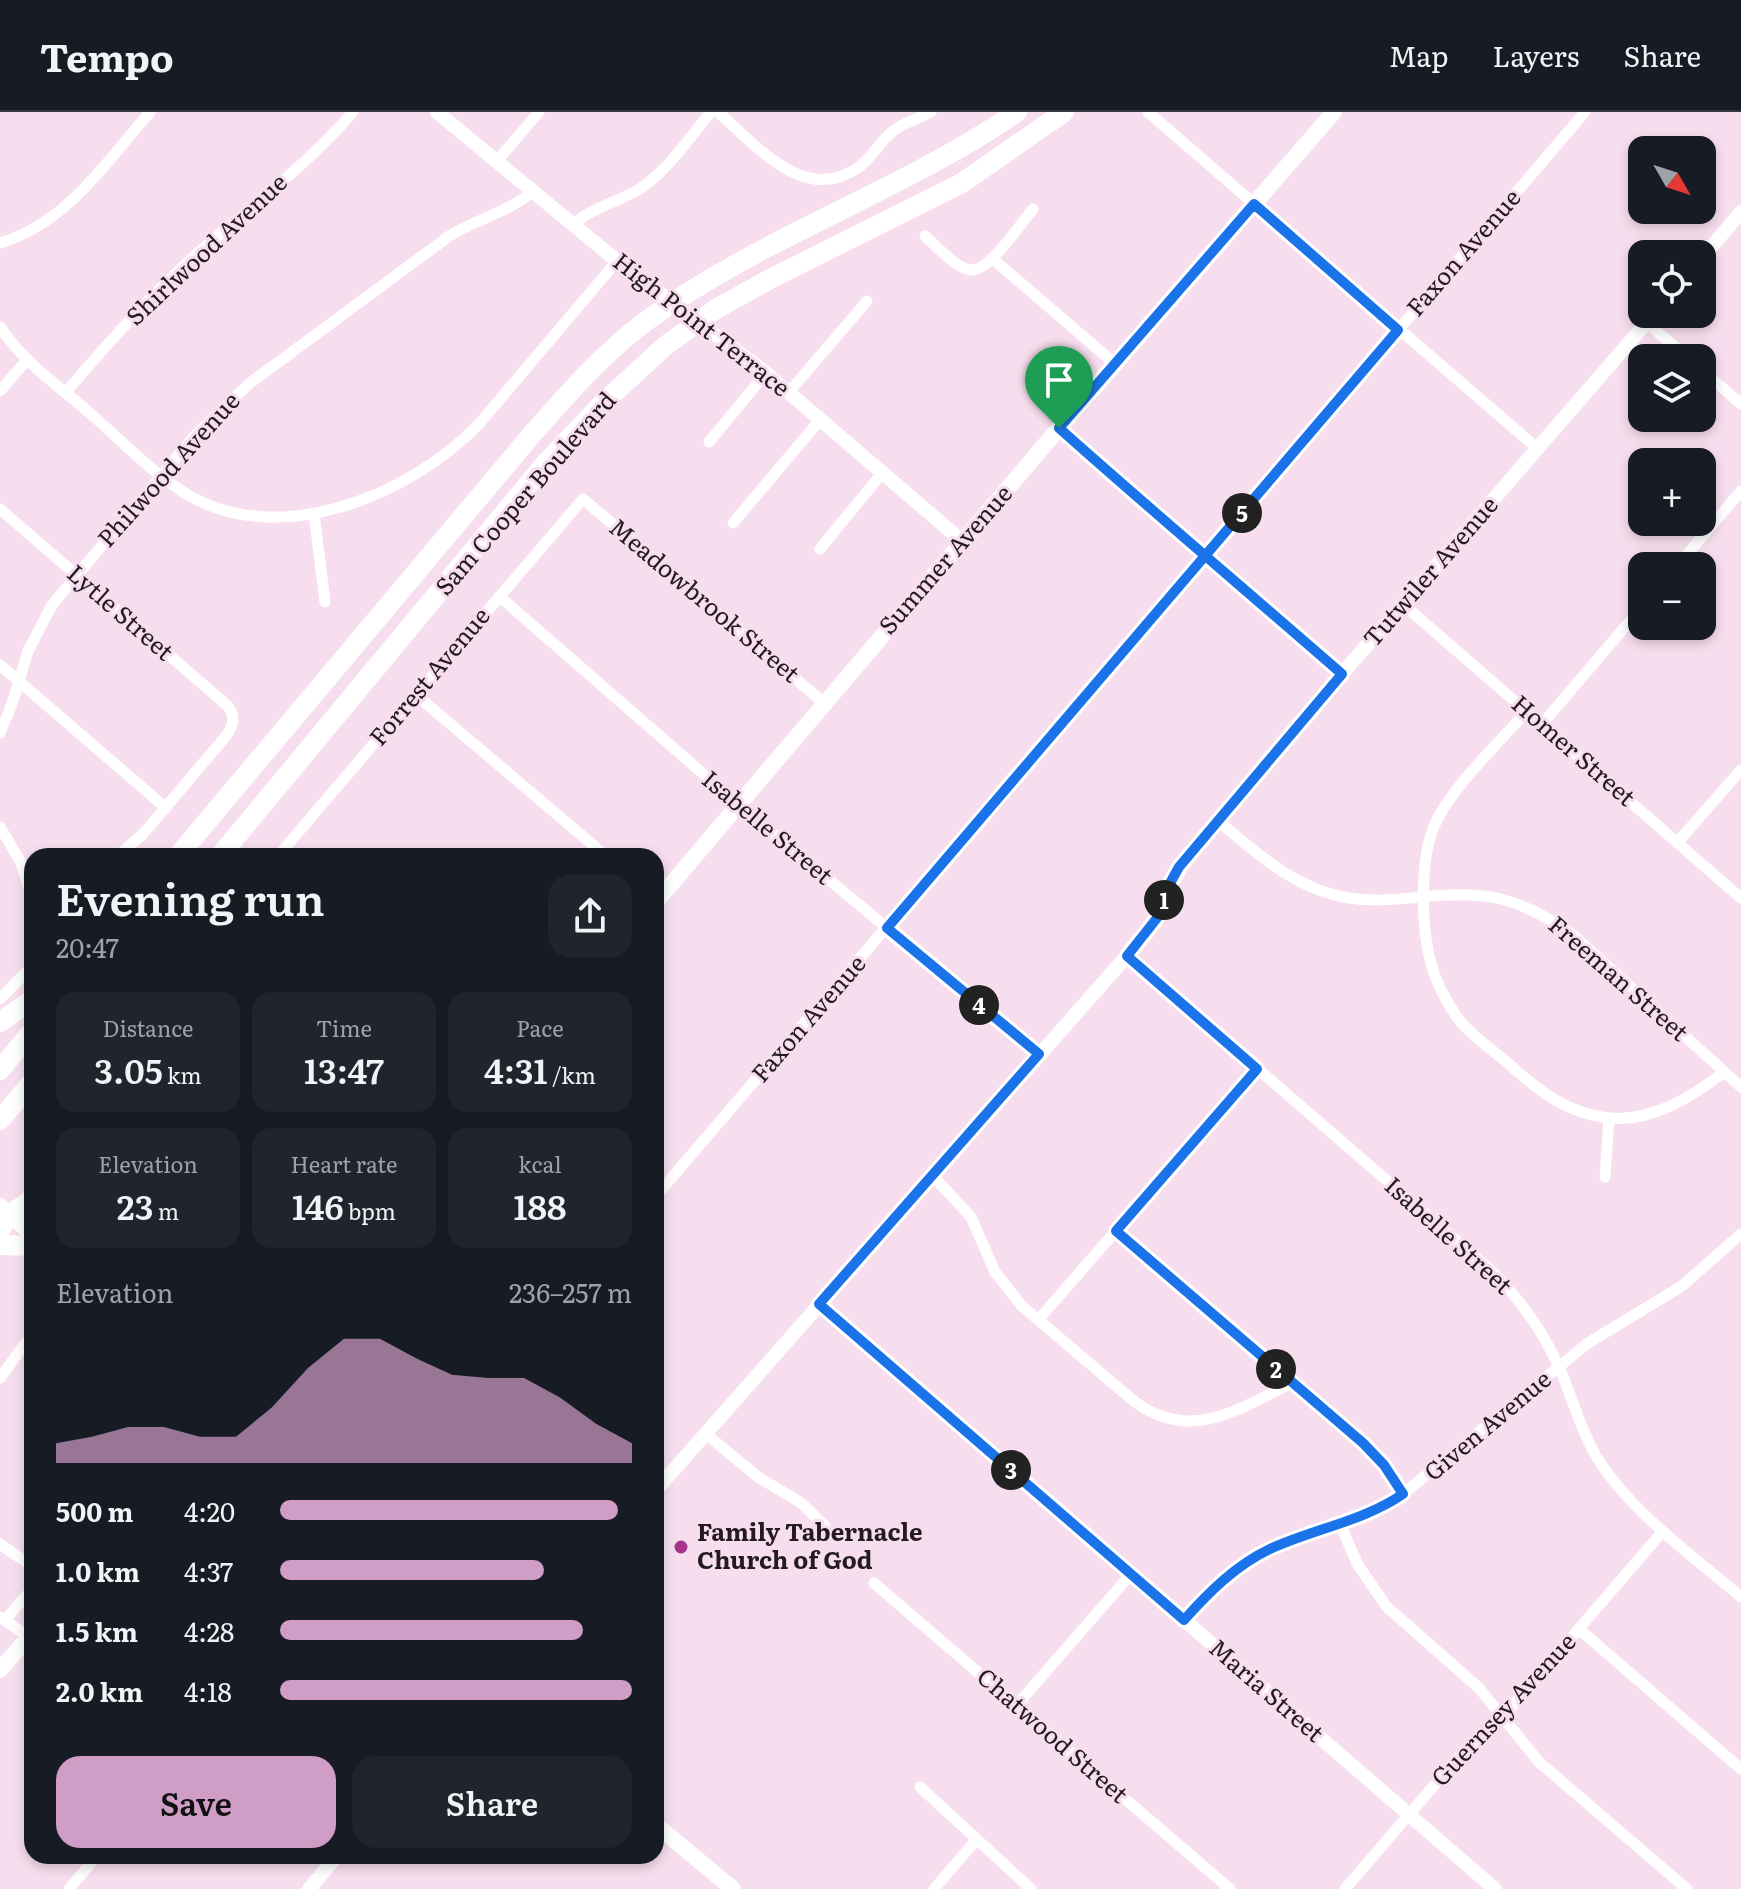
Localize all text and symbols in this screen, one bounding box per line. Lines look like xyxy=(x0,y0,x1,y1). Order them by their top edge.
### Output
text: Tempo xyxy=(40,27,174,84)
text: Map xyxy=(1389,34,1448,76)
text: Layers xyxy=(1492,34,1579,76)
text: Share xyxy=(1623,34,1701,76)
north arrow xyxy=(1628,136,1716,224)
map controls xyxy=(1628,136,1716,640)
street label: Shirlwood Avenue xyxy=(117,164,294,332)
street label: Faxon Avenue xyxy=(1397,180,1527,323)
button: locate xyxy=(1628,240,1716,328)
street label: High Point Terrace xyxy=(607,243,798,403)
button: layers xyxy=(1628,344,1716,432)
pin xyxy=(1025,346,1093,428)
icon: arrive xyxy=(1037,358,1081,402)
street label: Philwood Avenue xyxy=(88,383,246,554)
street label: Sam Cooper Boulevard xyxy=(426,383,623,602)
button: + xyxy=(1628,448,1716,536)
street label: Summer Avenue xyxy=(869,476,1019,641)
street label: Tutwiler Avenue xyxy=(1354,487,1505,654)
pin: 5 xyxy=(1222,493,1262,533)
text: 5 xyxy=(1236,496,1248,529)
street label: Meadowbrook Street xyxy=(603,509,809,690)
button: − xyxy=(1628,552,1716,640)
street label: Lytle Street xyxy=(61,555,183,667)
street label: Forrest Avenue xyxy=(360,598,497,752)
street label: Homer Street xyxy=(1505,685,1644,813)
street label: Isabelle Street xyxy=(696,761,842,892)
text: Evening run xyxy=(56,864,325,930)
button: share xyxy=(548,874,632,958)
pin: 1 xyxy=(1144,880,1184,920)
text: 1 xyxy=(1159,883,1169,916)
street label: Freeman Street xyxy=(1542,906,1698,1048)
text: 20:47 xyxy=(56,927,119,966)
street label: Faxon Avenue xyxy=(742,946,872,1089)
pin: 4 xyxy=(959,985,999,1025)
text: 4 xyxy=(972,988,986,1021)
text: Distance xyxy=(103,1011,193,1044)
text: Time xyxy=(316,1011,372,1044)
text: Pace xyxy=(516,1011,564,1044)
text: 3.05 xyxy=(94,1044,163,1094)
text: 13:47 xyxy=(304,1044,384,1094)
text: 4:31 xyxy=(484,1044,548,1094)
text: km xyxy=(163,1058,202,1091)
text: /km xyxy=(548,1058,596,1091)
text: Elevation xyxy=(98,1147,198,1180)
text: Heart rate xyxy=(291,1147,397,1180)
text: kcal xyxy=(518,1147,562,1180)
street label: Isabelle Street xyxy=(1378,1167,1522,1301)
text: 23 xyxy=(117,1180,153,1230)
text: 146 xyxy=(292,1180,344,1230)
text: 188 xyxy=(514,1180,566,1230)
text: m xyxy=(153,1194,179,1227)
text: bpm xyxy=(344,1194,396,1227)
text: Elevation xyxy=(56,1272,174,1311)
text: 236–257 m xyxy=(509,1272,632,1311)
pin: 2 xyxy=(1256,1349,1296,1389)
text: 2 xyxy=(1270,1352,1282,1385)
street label: Given Avenue xyxy=(1415,1361,1557,1488)
pin: 3 xyxy=(991,1450,1031,1490)
text: 3 xyxy=(1005,1453,1017,1486)
text: 500 m xyxy=(56,1491,133,1530)
text: 4:20 xyxy=(184,1491,235,1530)
place label: Family Tabernacle Church of God xyxy=(697,1513,923,1576)
marker: Family Tabernacle Church of God xyxy=(672,1538,690,1556)
text: 1.0 km xyxy=(56,1551,140,1590)
text: 4:37 xyxy=(184,1551,233,1590)
text: 1.5 km xyxy=(56,1611,138,1650)
text: 4:28 xyxy=(184,1611,234,1650)
street label: Guernsey Avenue xyxy=(1422,1624,1583,1793)
street label: Maria Street xyxy=(1203,1629,1333,1749)
street label: Chatwood Street xyxy=(970,1658,1137,1810)
text: 2.0 km xyxy=(56,1671,143,1710)
text: 4:18 xyxy=(184,1671,232,1710)
button: Save xyxy=(56,1756,336,1848)
button: Share xyxy=(352,1756,632,1848)

